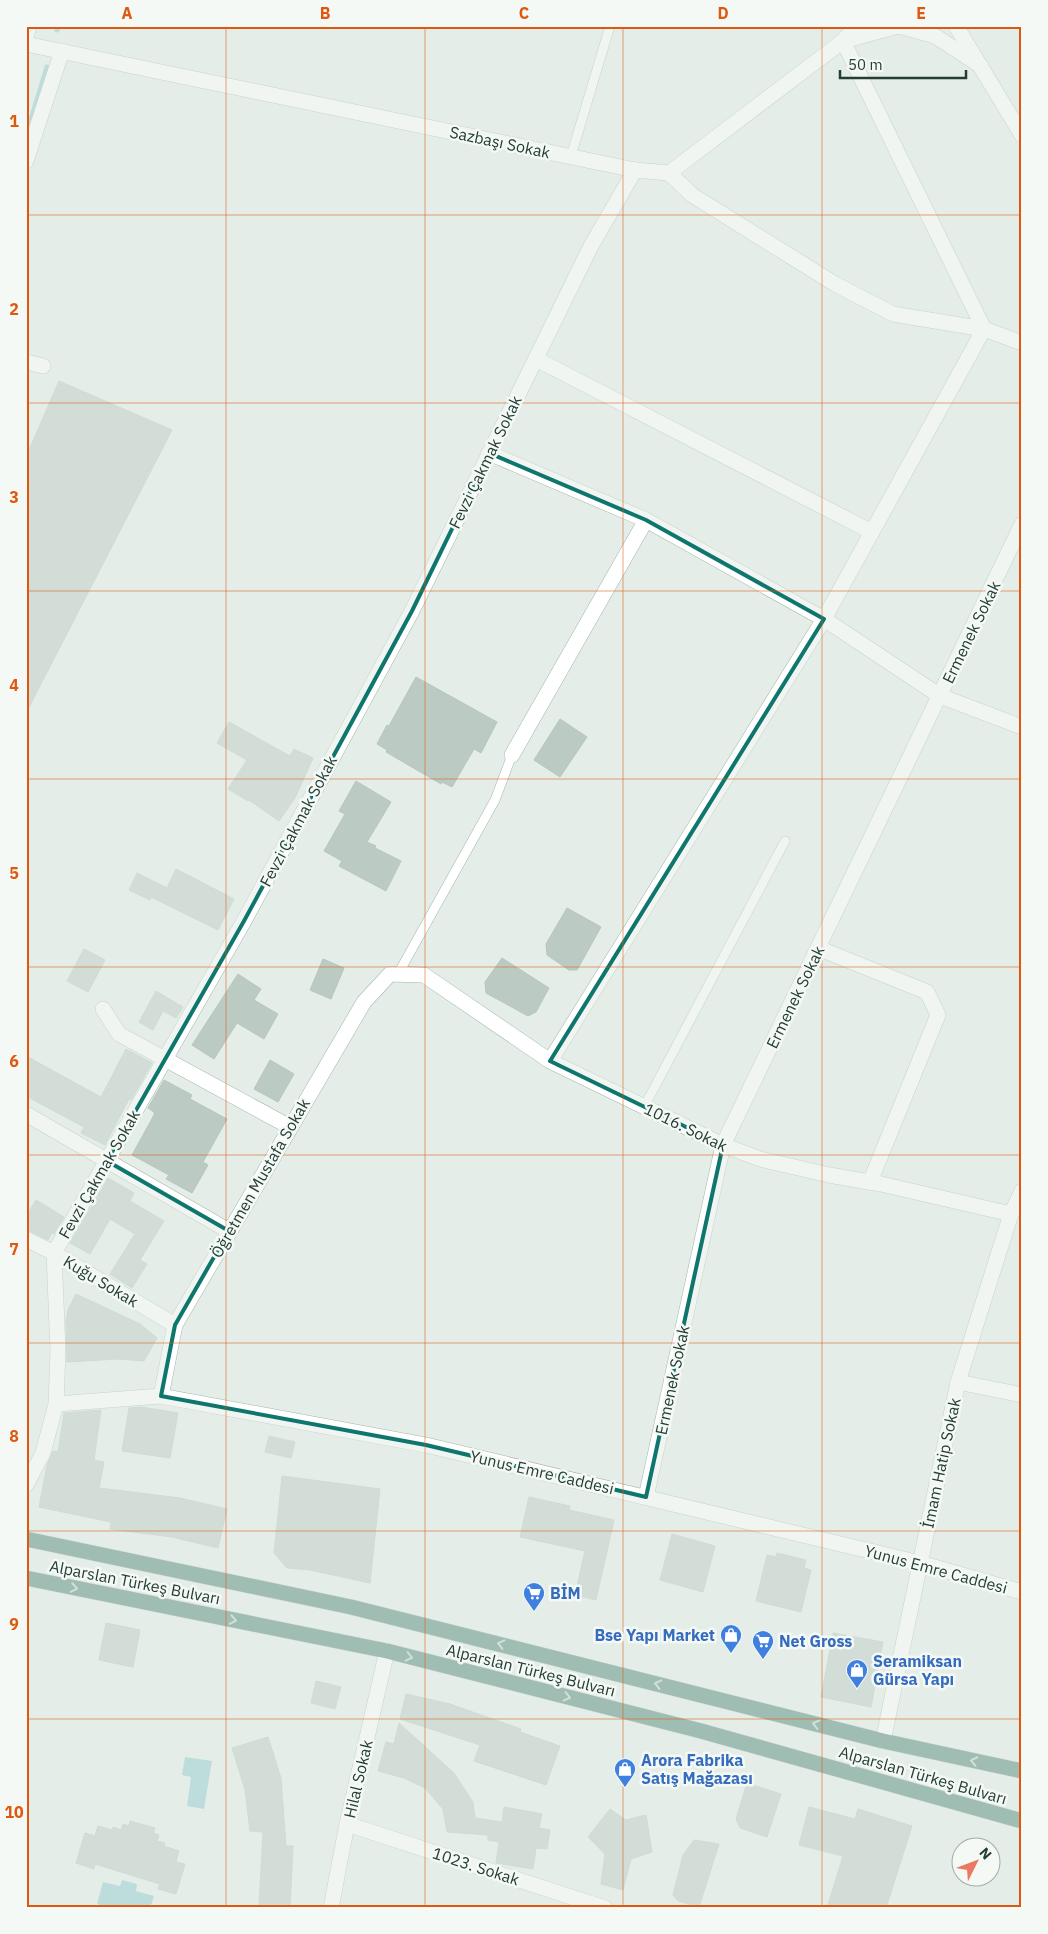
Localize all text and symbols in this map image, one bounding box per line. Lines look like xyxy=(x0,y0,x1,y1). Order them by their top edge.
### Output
text: A xyxy=(122,3,133,23)
text: B xyxy=(320,3,331,23)
text: C xyxy=(519,3,529,23)
text: D xyxy=(717,3,729,23)
text: E xyxy=(916,3,926,23)
scale bar xyxy=(840,48,967,80)
text: 50 m xyxy=(848,55,883,74)
text: 1 xyxy=(9,111,19,131)
street label: Sazbaşı Sokak xyxy=(448,122,553,163)
text: 2 xyxy=(9,299,19,319)
street label: Fevzi Çakmak Sokak xyxy=(444,392,526,532)
text: 3 xyxy=(9,487,19,507)
street label: Ermenek Sokak xyxy=(938,577,1005,687)
text: 4 xyxy=(9,675,19,695)
street label: Fevzi Çakmak Sokak xyxy=(255,752,341,890)
text: 5 xyxy=(9,863,19,883)
street label: Ermenek Sokak xyxy=(762,942,829,1052)
text: 6 xyxy=(9,1051,19,1071)
street label: Öğretmen Mustafa Sokak xyxy=(206,1094,314,1261)
street label: 1016. Sokak xyxy=(641,1098,731,1156)
street label: Fevzi Çakmak Sokak xyxy=(54,1106,144,1242)
text: 7 xyxy=(9,1239,19,1259)
street label: Kuğu Sokak xyxy=(60,1251,143,1311)
street label: Ermenek Sokak xyxy=(651,1323,694,1437)
street label: İmam Hatip Sokak xyxy=(917,1395,965,1530)
text: 8 xyxy=(9,1426,19,1446)
street label: Yunus Emre Caddesi xyxy=(468,1446,616,1498)
street label: Yunus Emre Caddesi xyxy=(862,1540,1010,1598)
street label: Alparslan Türkeş Bulvarı xyxy=(48,1556,222,1608)
supermarket icon: BİM xyxy=(522,1581,546,1612)
one-way arrow xyxy=(70,1582,78,1593)
place label: BİM xyxy=(550,1583,581,1603)
text: 9 xyxy=(9,1614,19,1634)
one-way arrow xyxy=(229,1614,238,1625)
shop icon: Bse Yapı Market xyxy=(719,1623,743,1654)
place label: Bse Yapı Market xyxy=(594,1625,715,1645)
supermarket icon: Net Gross xyxy=(751,1629,775,1660)
place label: Net Gross xyxy=(779,1631,852,1651)
street label: Alparslan Türkeş Bulvarı xyxy=(444,1639,618,1701)
one-way arrow xyxy=(496,1639,505,1650)
one-way arrow xyxy=(405,1651,414,1662)
place label: Seramiksan Gürsa Yapı xyxy=(873,1651,962,1689)
shop icon: Seramiksan Gürsa Yapı xyxy=(845,1658,869,1689)
one-way arrow xyxy=(654,1679,663,1690)
one-way arrow xyxy=(562,1691,571,1702)
one-way arrow xyxy=(811,1719,820,1730)
street label: Hilal Sokak xyxy=(339,1737,377,1820)
street label: Alparslan Türkeş Bulvarı xyxy=(837,1741,1009,1809)
place label: Arora Fabrika Satış Mağazası xyxy=(641,1750,753,1788)
one-way arrow xyxy=(970,1756,979,1767)
shop icon: Arora Fabrika Satış Mağazası xyxy=(613,1757,637,1788)
text: 10 xyxy=(4,1802,24,1822)
north arrow xyxy=(950,1836,1000,1886)
street label: 1023. Sokak xyxy=(430,1843,522,1890)
text: N xyxy=(976,1844,996,1863)

